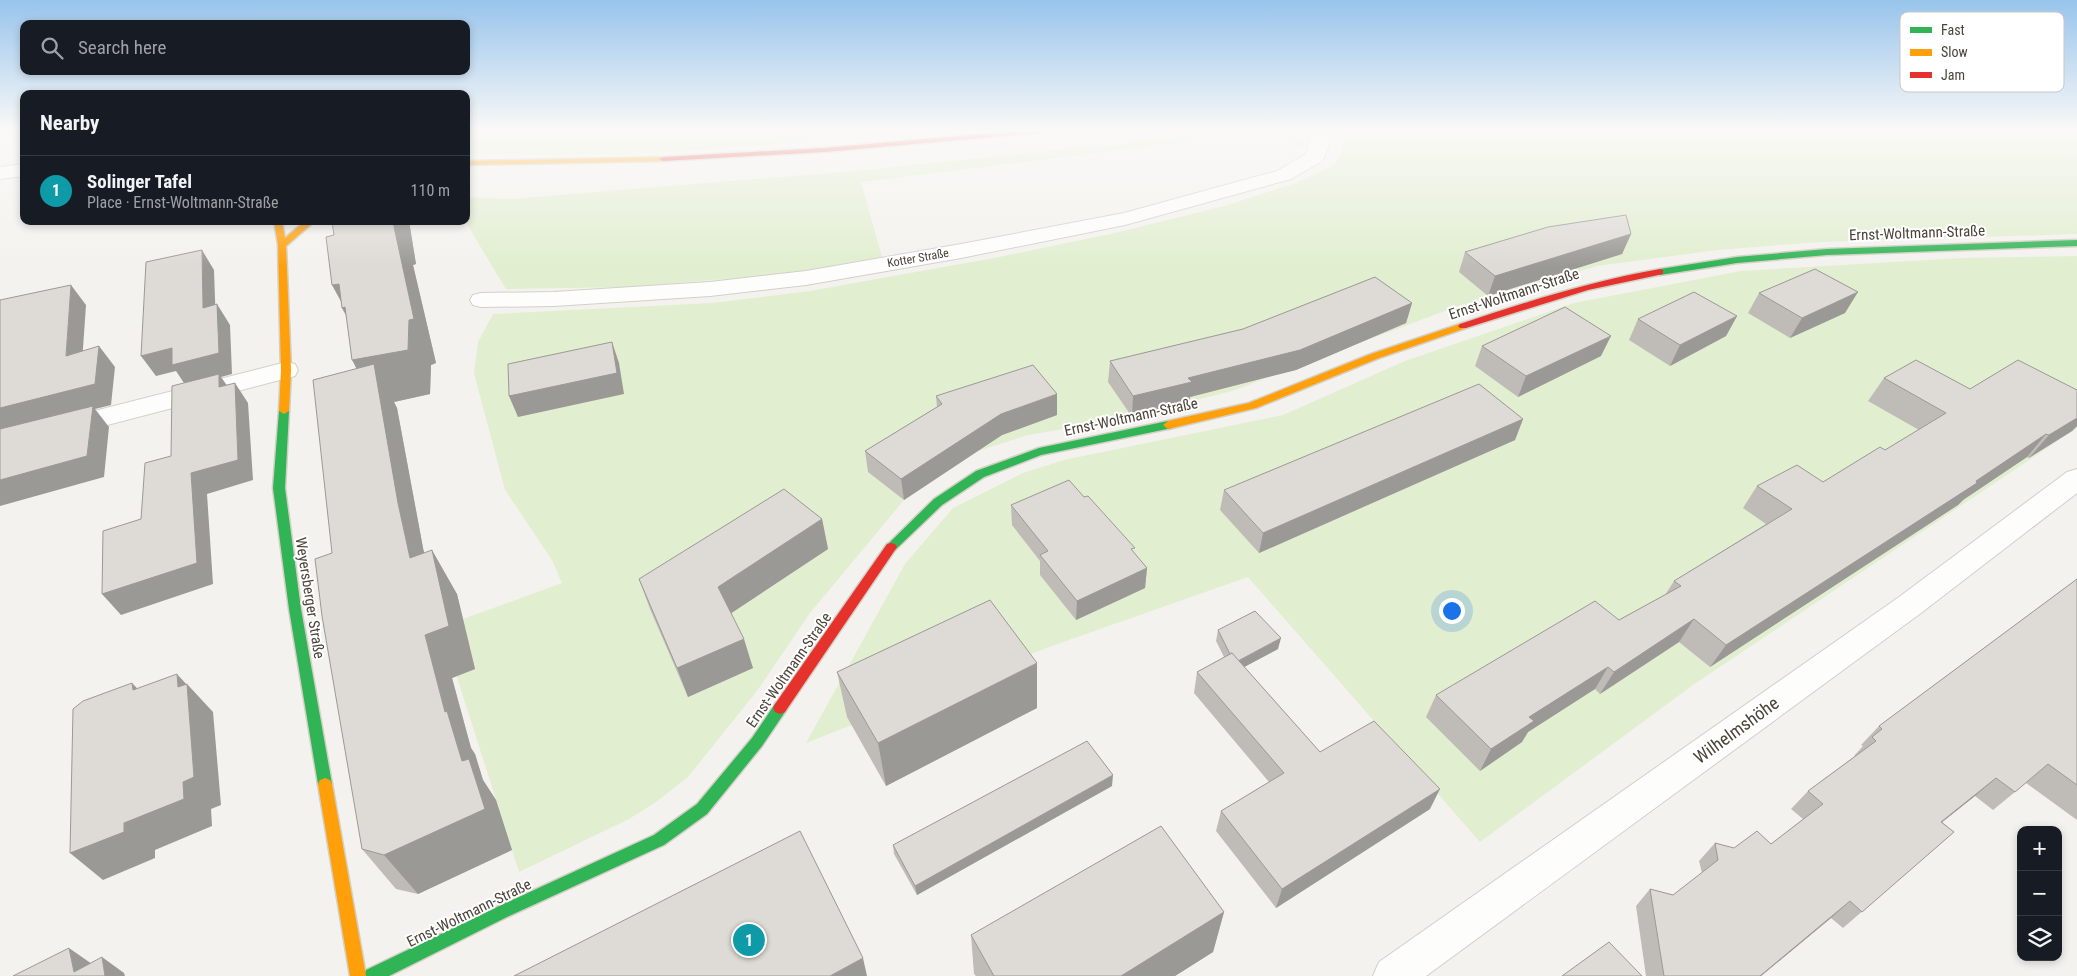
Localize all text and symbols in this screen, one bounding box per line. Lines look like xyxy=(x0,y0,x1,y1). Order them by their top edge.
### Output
legend xyxy=(1900,12,2064,92)
search box xyxy=(20,20,470,75)
text: Fast xyxy=(1941,22,1965,38)
icon: search xyxy=(38,34,66,62)
text: Search here xyxy=(78,36,166,59)
text: Slow xyxy=(1941,44,1968,60)
text: Jam xyxy=(1941,67,1965,83)
text: Nearby xyxy=(40,111,99,135)
text: Solinger Tafel xyxy=(87,170,192,193)
text: 1 xyxy=(52,181,60,200)
text: 110 m xyxy=(411,181,450,200)
text: Place · Ernst-Woltmann-Straße xyxy=(87,193,279,212)
street label: Ernst-Woltmann-Straße xyxy=(1849,222,1985,244)
street label: Kotter Straße xyxy=(886,246,950,270)
street label: Ernst-Woltmann-Straße xyxy=(1446,264,1582,324)
street label: Ernst-Woltmann-Straße xyxy=(1063,394,1199,440)
street label: Weyersberger Straße xyxy=(292,536,328,660)
your location xyxy=(1439,598,1465,624)
street label: Ernst-Woltmann-Straße xyxy=(743,609,835,731)
street label: Wilhelmshöhe xyxy=(1689,692,1783,768)
map controls xyxy=(2017,826,2062,961)
button: + xyxy=(2017,826,2062,871)
button: − xyxy=(2017,871,2062,916)
street label: Ernst-Woltmann-Straße xyxy=(404,875,534,951)
button: layers xyxy=(2017,916,2062,961)
pin: 1 xyxy=(733,921,765,959)

